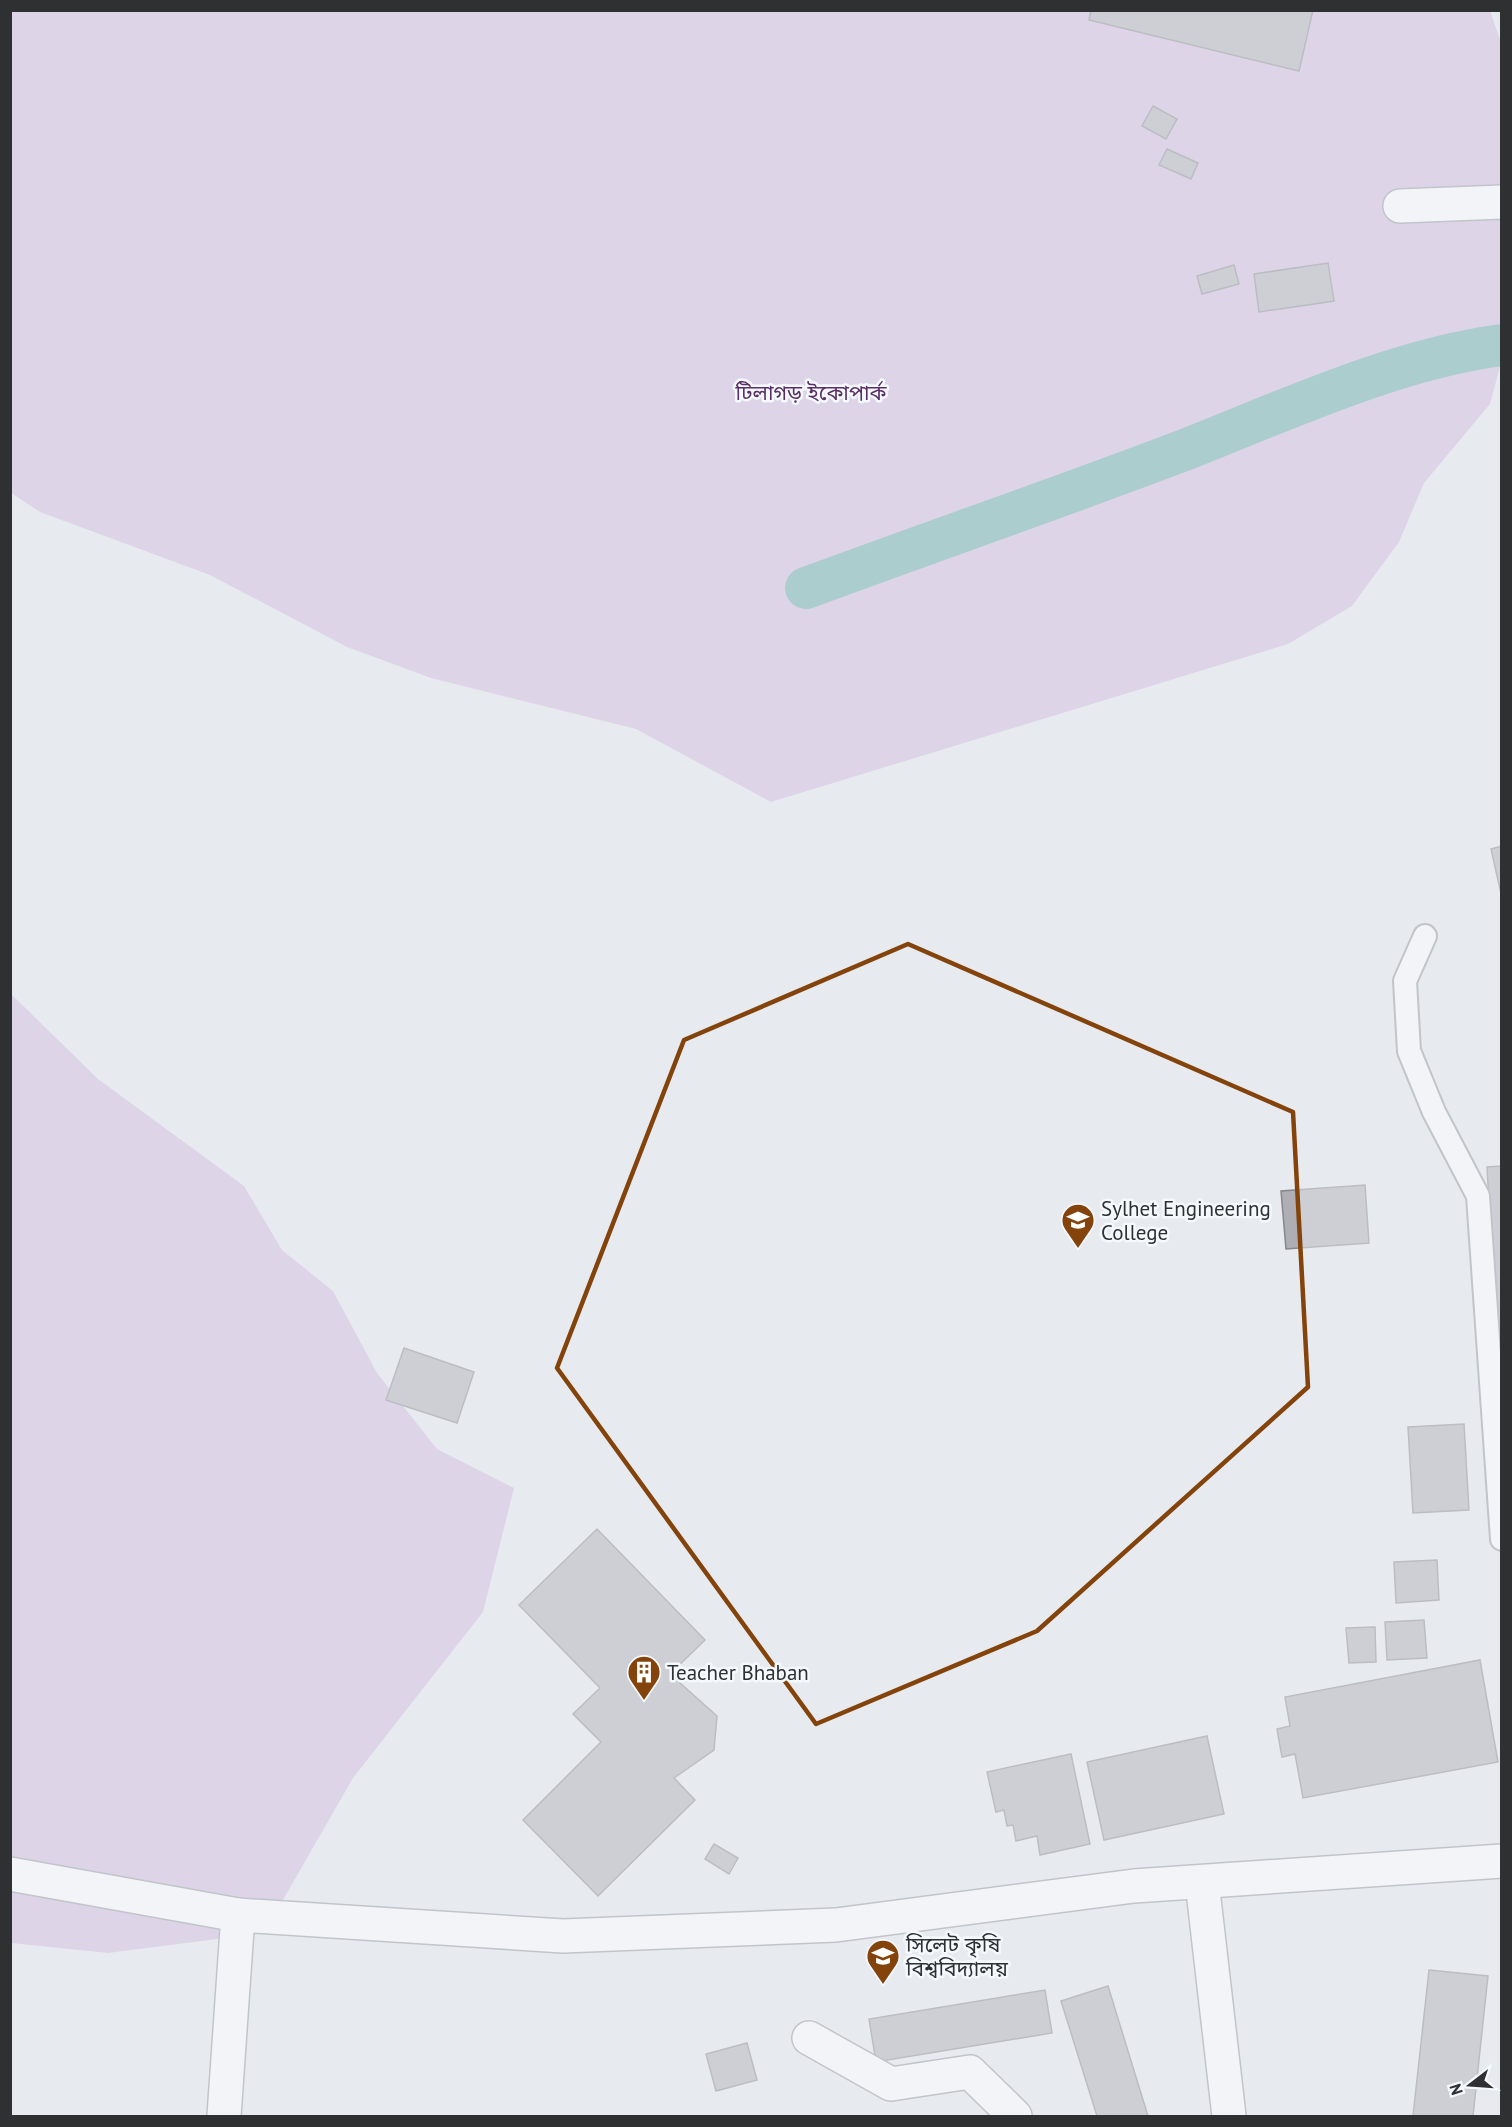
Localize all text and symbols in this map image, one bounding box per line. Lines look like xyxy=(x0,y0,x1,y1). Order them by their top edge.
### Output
park label: টিলাগড় ইকোপার্ক xyxy=(734,379,888,406)
place label: Sylhet Engineering College xyxy=(1101,1195,1271,1246)
school or university icon: Sylhet Engineering College xyxy=(1060,1202,1096,1249)
building icon: Teacher Bhaban xyxy=(626,1654,662,1701)
place label: Teacher Bhaban xyxy=(667,1659,809,1686)
place label: সিলেট কৃষি বিশ্ববিদ্যালয় xyxy=(905,1931,1009,1982)
school or university icon: সিলেট কৃষি বিশ্ববিদ্যালয় xyxy=(865,1938,901,1985)
north arrow xyxy=(1440,2055,1500,2115)
text: N xyxy=(1445,2081,1467,2097)

